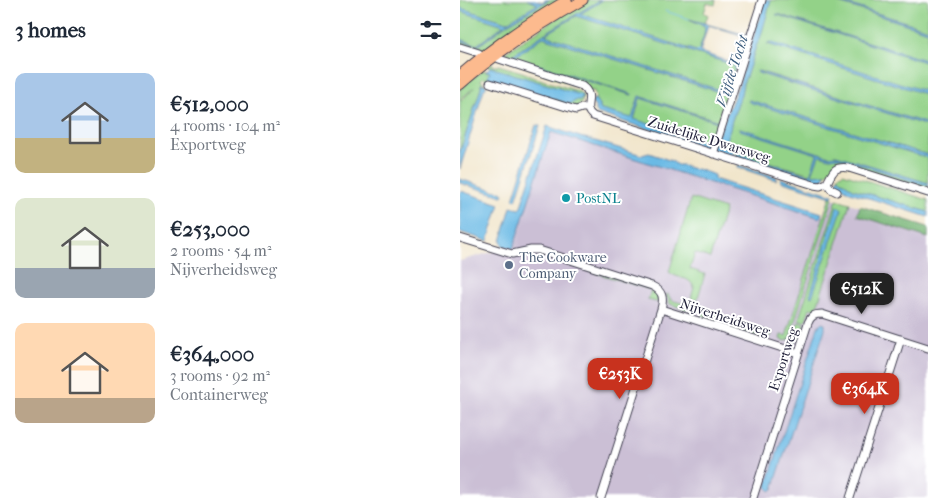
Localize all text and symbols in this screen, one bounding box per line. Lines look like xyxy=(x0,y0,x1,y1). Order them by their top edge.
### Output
icon: filters xyxy=(417,16,445,44)
text: 3 homes xyxy=(15,18,86,42)
water label: Vijfde Tocht xyxy=(712,32,752,109)
text: €512,000 xyxy=(170,92,249,116)
icon: home xyxy=(55,93,115,153)
street label: Zuidelijke Dwarsweg xyxy=(645,113,773,166)
text: 4 rooms · 104 m² xyxy=(170,116,280,135)
text: Exportweg xyxy=(170,135,245,154)
place label: PostNL xyxy=(576,190,621,207)
marker: PostNL xyxy=(560,192,572,204)
text: €253,000 xyxy=(170,217,250,241)
icon: home xyxy=(55,218,115,278)
text: 2 rooms · 54 m² xyxy=(170,241,271,260)
place label: The Cookware Company xyxy=(519,249,607,282)
marker: The Cookware Company xyxy=(503,259,515,271)
text: Nijverheidsweg xyxy=(170,260,277,279)
pin: €512K xyxy=(827,272,897,315)
text: €512K xyxy=(841,279,883,298)
street label: Nijverheidsweg xyxy=(678,295,773,340)
street label: Exportweg xyxy=(765,325,802,393)
text: €364,000 xyxy=(170,342,254,366)
icon: home xyxy=(55,343,115,403)
pin: €253K xyxy=(585,358,655,400)
text: €253K xyxy=(599,364,641,383)
text: 3 rooms · 92 m² xyxy=(170,366,270,385)
pin: €364K xyxy=(830,372,900,415)
text: €364K xyxy=(842,379,888,398)
text: Containerweg xyxy=(170,385,268,404)

